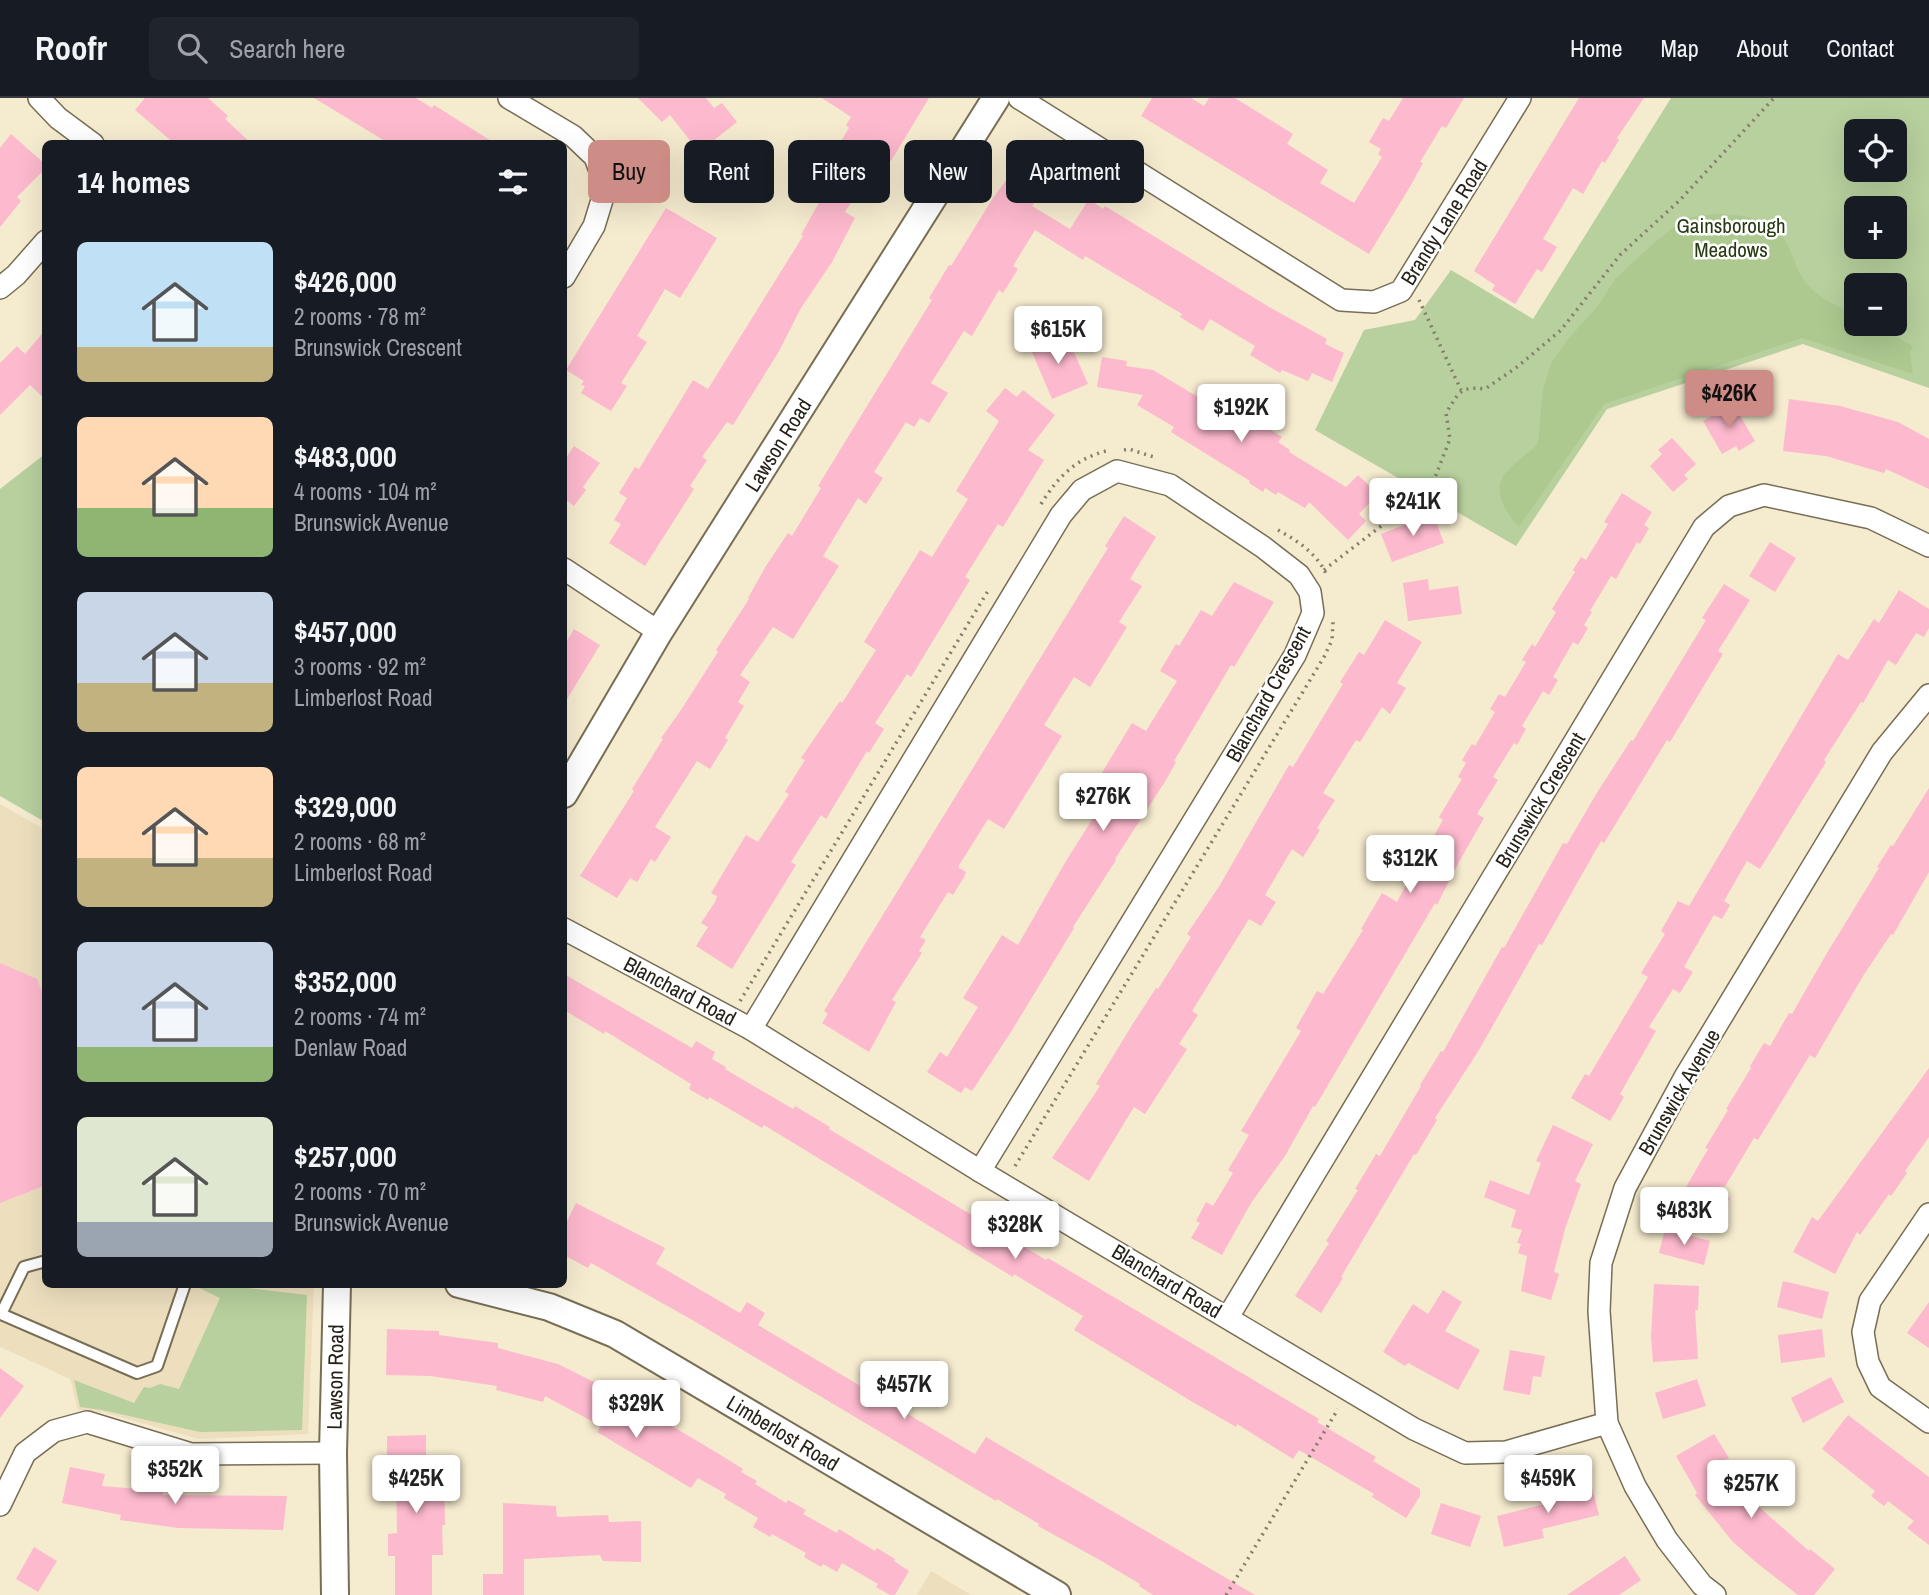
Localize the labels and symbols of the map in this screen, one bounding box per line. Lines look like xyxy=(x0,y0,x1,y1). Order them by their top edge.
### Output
street label: Brandy Lane Road xyxy=(1394,153,1494,291)
park label: Gainsborough Meadows xyxy=(1676,211,1786,264)
pin: $615K xyxy=(1009,306,1107,366)
pin: $426K xyxy=(1680,370,1778,430)
pin: $192K xyxy=(1192,384,1290,444)
street label: Lawson Road xyxy=(738,393,818,497)
pin: $241K xyxy=(1364,478,1462,538)
street label: Blanchard Crescent xyxy=(1219,621,1317,767)
street label: Brunswick Crescent xyxy=(1488,727,1592,873)
pin: $276K xyxy=(1054,774,1152,833)
pin: $312K xyxy=(1361,836,1459,895)
street label: Blanchard Road xyxy=(619,949,741,1033)
street label: Brunswick Avenue xyxy=(1631,1024,1727,1160)
pin: $483K xyxy=(1635,1188,1733,1247)
pin: $328K xyxy=(966,1202,1064,1261)
street label: Blanchard Road xyxy=(1107,1237,1227,1325)
street label: Lawson Road xyxy=(320,1324,350,1430)
pin: $457K xyxy=(855,1362,953,1421)
pin: $329K xyxy=(587,1380,685,1440)
street label: Limberlost Road xyxy=(721,1388,845,1478)
pin: $352K xyxy=(126,1446,224,1506)
pin: $425K xyxy=(367,1456,465,1515)
pin: $459K xyxy=(1499,1456,1597,1515)
pin: $257K xyxy=(1702,1460,1800,1520)

